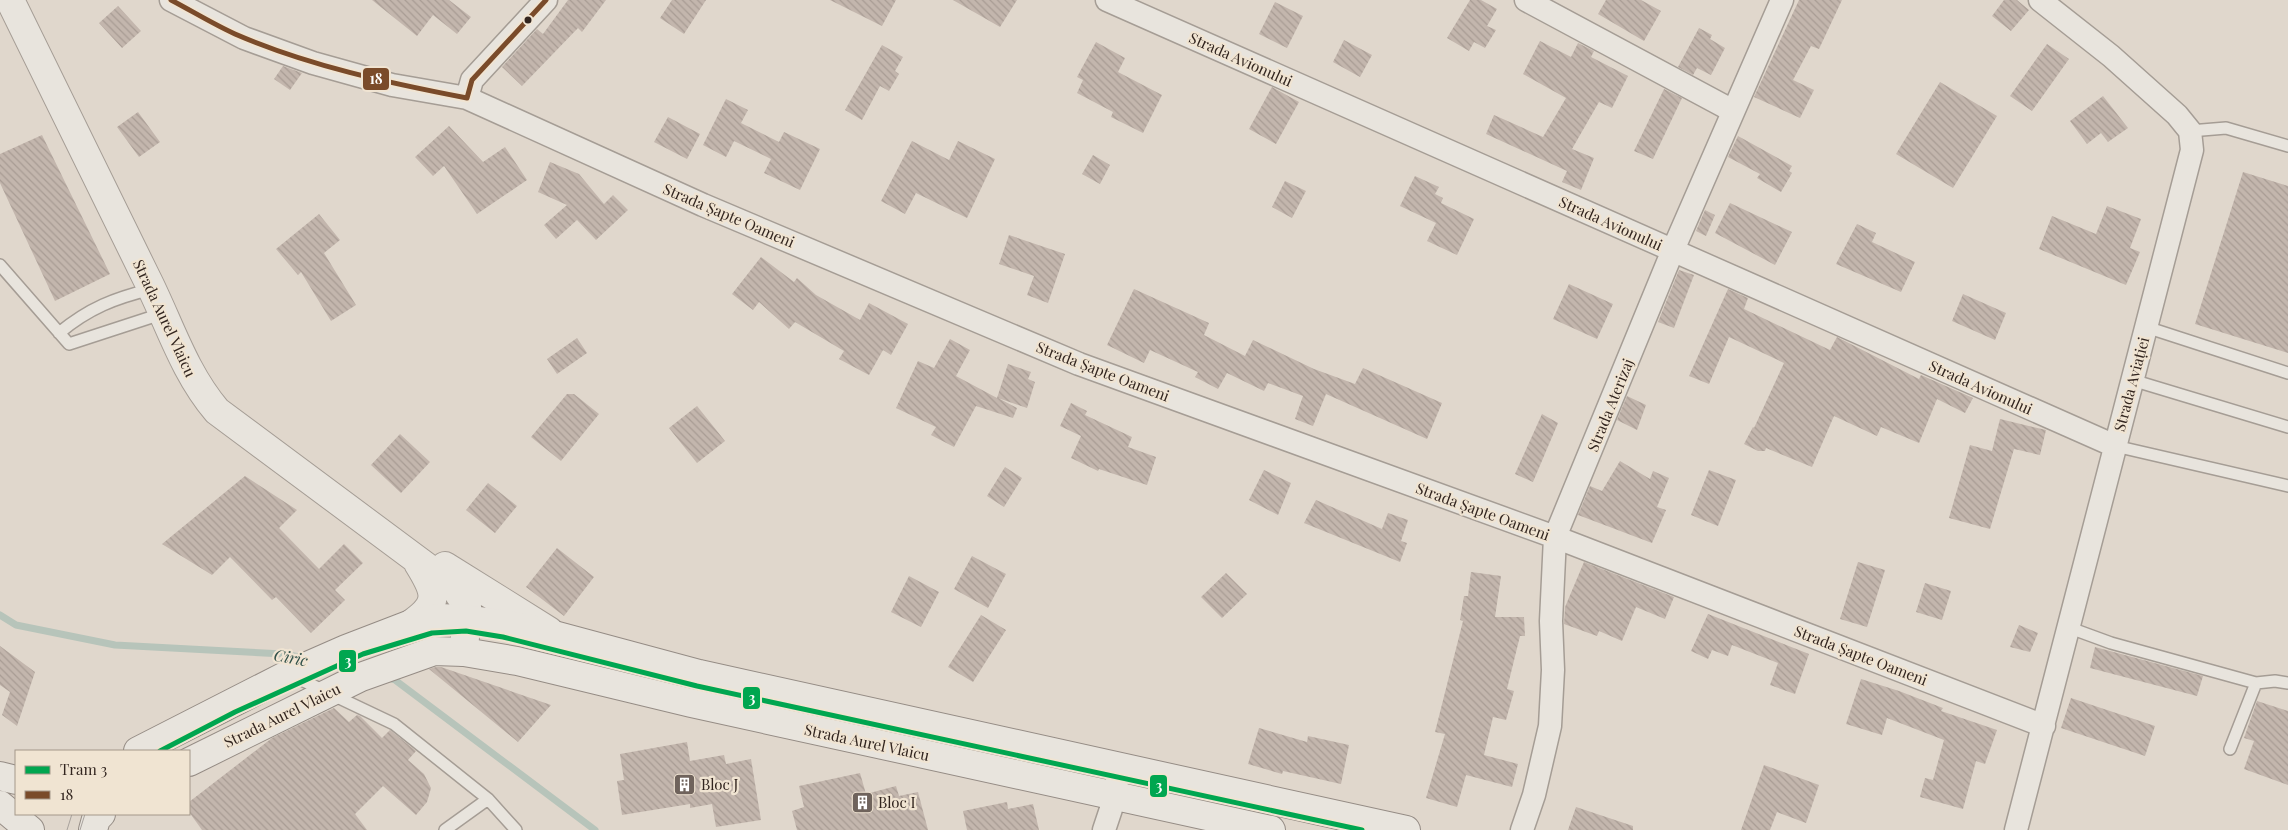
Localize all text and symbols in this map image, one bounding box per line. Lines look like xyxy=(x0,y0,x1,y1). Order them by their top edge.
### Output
unlabelled marker xyxy=(523,15,533,25)
street label: Strada Avionului xyxy=(1186,27,1296,91)
line badge: 18 xyxy=(362,67,390,91)
text: 18 xyxy=(369,69,383,88)
street label: Strada Șapte Oameni xyxy=(660,178,798,252)
street label: Strada Avionului xyxy=(1556,191,1666,255)
street label: Strada Aurel Vlaicu xyxy=(129,256,201,380)
street label: Strada Aviației xyxy=(2109,334,2153,434)
street label: Strada Șapte Oameni xyxy=(1034,336,1173,406)
street label: Strada Aterizaj xyxy=(1582,355,1638,455)
street label: Strada Avionului xyxy=(1926,355,2036,419)
street label: Strada Șapte Oameni xyxy=(1413,477,1553,545)
street label: Strada Șapte Oameni xyxy=(1792,620,1931,690)
water label: Ciric xyxy=(272,644,310,670)
line badge: 3 xyxy=(338,649,357,673)
text: 3 xyxy=(345,651,352,670)
street label: Strada Aurel Vlaicu xyxy=(220,678,344,752)
line badge: 3 xyxy=(742,686,761,710)
text: 3 xyxy=(749,688,756,707)
street label: Strada Aurel Vlaicu xyxy=(803,719,932,765)
legend xyxy=(15,750,190,815)
text: Tram 3 xyxy=(60,759,108,779)
building icon: Bloc J xyxy=(673,772,697,796)
place label: Bloc J xyxy=(701,774,739,794)
line badge: 3 xyxy=(1149,774,1168,798)
text: 3 xyxy=(1156,776,1163,795)
text: 18 xyxy=(60,784,74,804)
building icon: Bloc I xyxy=(850,790,874,814)
place label: Bloc I xyxy=(878,792,916,812)

